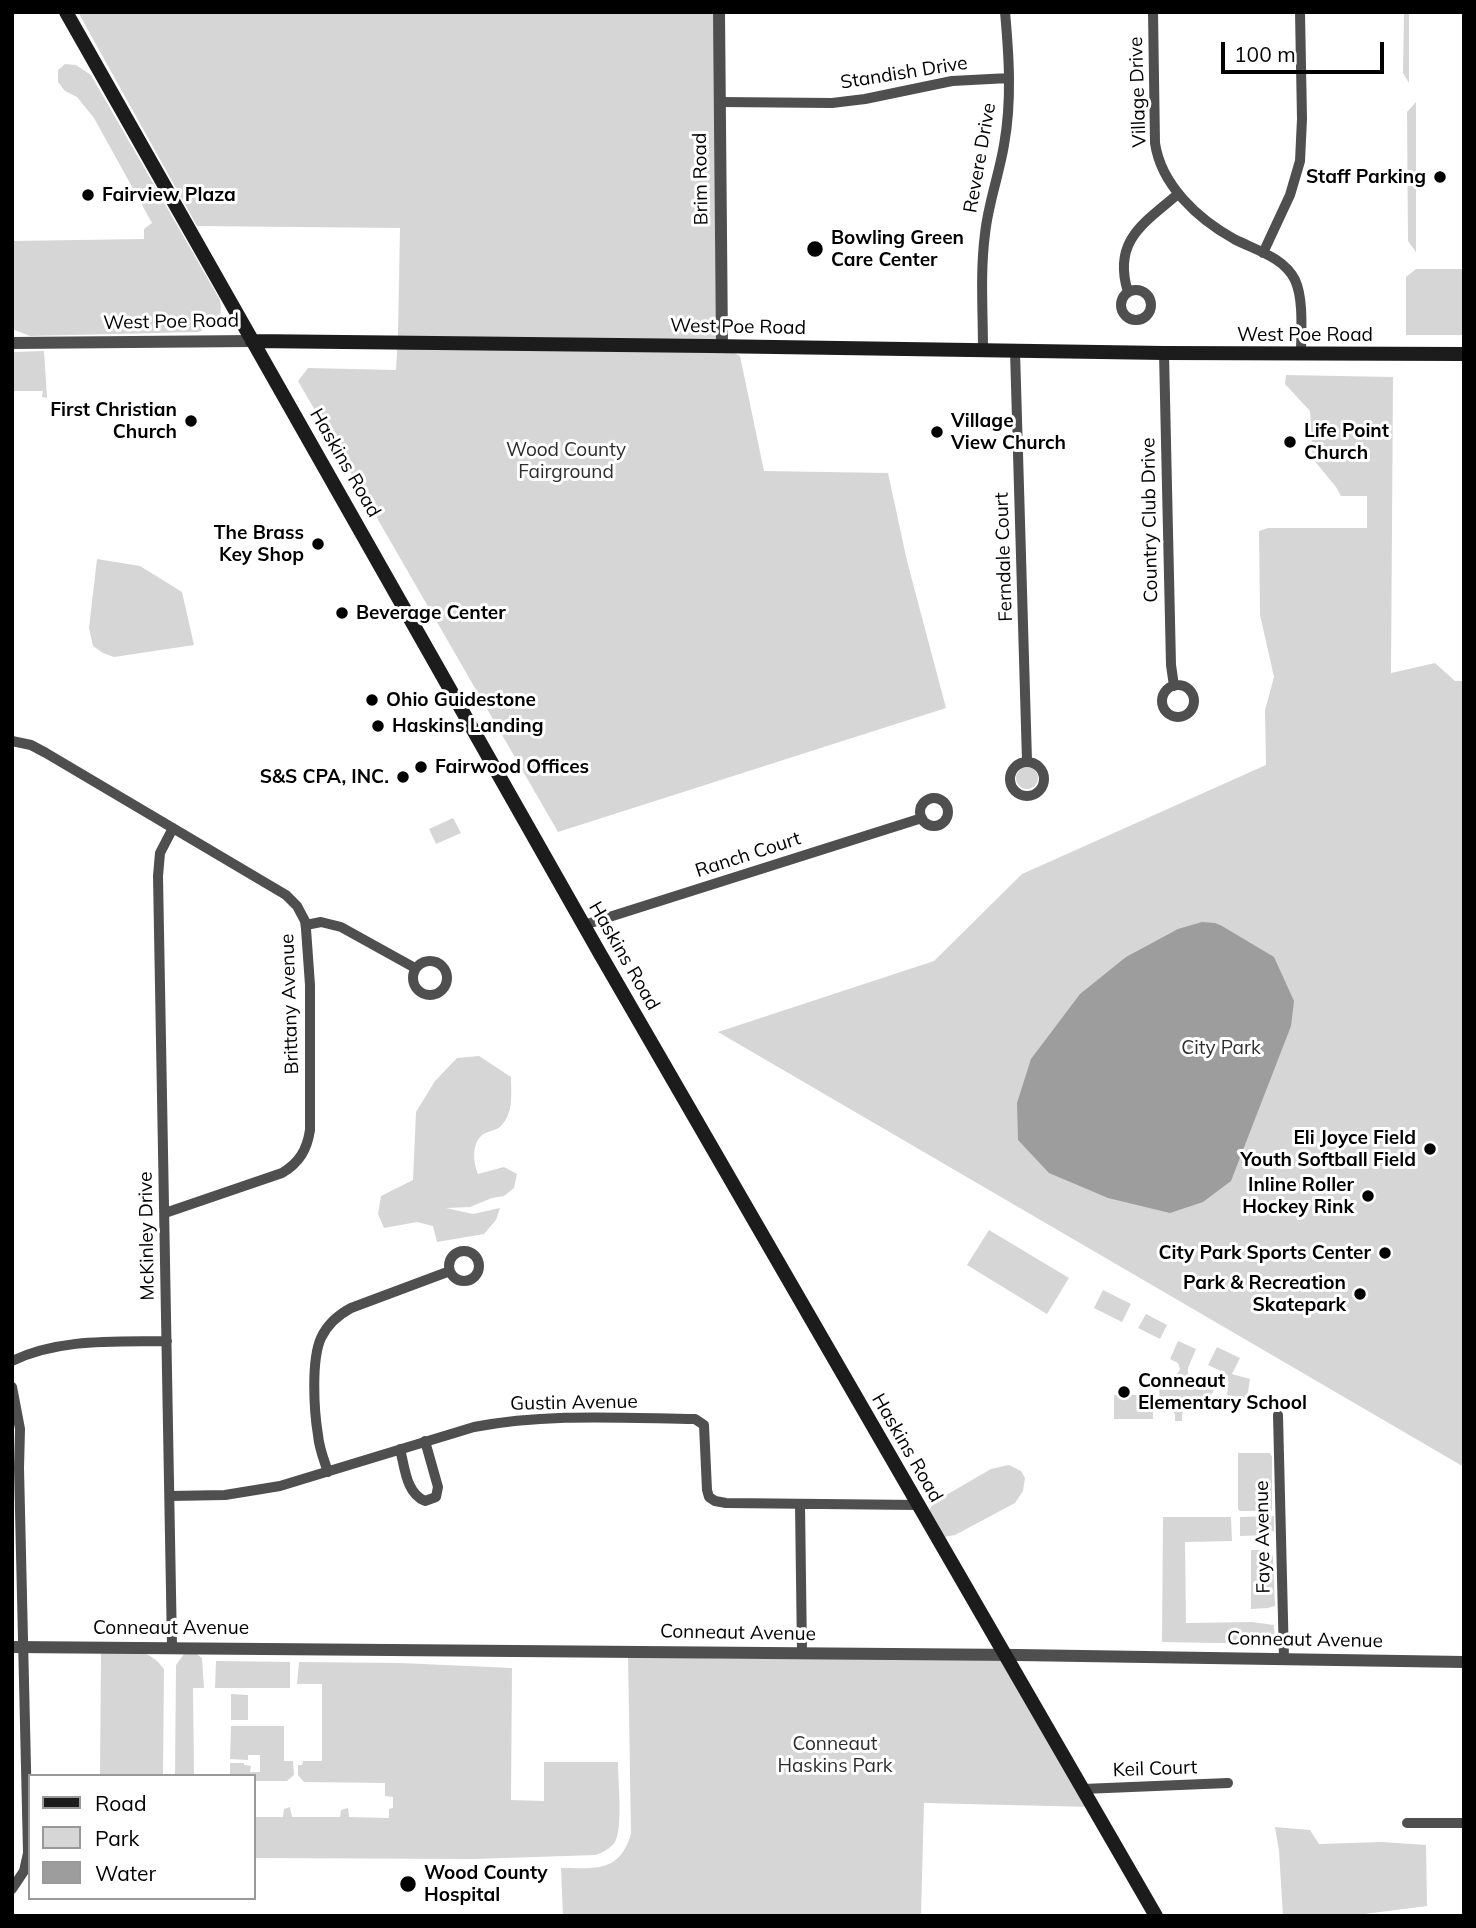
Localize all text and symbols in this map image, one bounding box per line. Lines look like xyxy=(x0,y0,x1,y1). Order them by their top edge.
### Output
scale bar xyxy=(1224,28,1387,72)
street label: Village Drive xyxy=(1125,36,1151,148)
text: 100 m xyxy=(1234,41,1296,67)
street label: Standish Drive xyxy=(839,52,969,94)
street label: Revere Drive xyxy=(959,101,1001,215)
street label: Brim Road xyxy=(689,133,713,225)
place label: Staff Parking xyxy=(1306,166,1426,188)
marker: Staff Parking xyxy=(1432,169,1448,185)
place label: Fairview Plaza xyxy=(102,184,236,206)
marker: Fairview Plaza xyxy=(80,187,96,203)
place label: Bowling Green Care Center xyxy=(831,227,964,271)
marker: Bowling Green Care Center xyxy=(805,239,825,259)
street label: West Poe Road xyxy=(103,309,239,335)
street label: West Poe Road xyxy=(670,314,806,340)
street label: West Poe Road xyxy=(1237,324,1373,346)
place label: First Christian Church xyxy=(50,399,177,443)
street label: Haskins Road xyxy=(305,405,385,521)
place label: Village View Church xyxy=(951,410,1066,454)
marker: First Christian Church xyxy=(183,413,199,429)
place label: Life Point Church xyxy=(1304,420,1389,464)
marker: Village View Church xyxy=(929,424,945,440)
marker: Life Point Church xyxy=(1282,434,1298,450)
street label: Country Club Drive xyxy=(1137,437,1163,603)
park label: Wood County Fairground xyxy=(506,439,626,483)
street label: Ferndale Court xyxy=(990,492,1018,622)
place label: The Brass Key Shop xyxy=(214,522,304,566)
marker: The Brass Key Shop xyxy=(310,536,326,552)
place label: Beverage Center xyxy=(356,602,506,624)
marker: Beverage Center xyxy=(334,605,350,621)
place label: Ohio Guidestone xyxy=(386,689,536,711)
marker: Ohio Guidestone xyxy=(364,692,380,708)
place label: Haskins Landing xyxy=(392,715,544,737)
marker: Haskins Landing xyxy=(370,718,386,734)
place label: Fairwood Offices xyxy=(435,756,589,778)
marker: Fairwood Offices xyxy=(413,759,429,775)
place label: S&S CPA, INC. xyxy=(260,766,389,788)
marker: S&S CPA, INC. xyxy=(395,769,411,785)
street label: Ranch Court xyxy=(692,827,804,883)
street label: Haskins Road xyxy=(584,898,664,1014)
street label: Brittany Avenue xyxy=(276,933,304,1075)
park label: City Park xyxy=(1181,1037,1261,1059)
place label: Eli Joyce Field Youth Softball Field xyxy=(1240,1127,1416,1171)
marker: Eli Joyce Field Youth Softball Field xyxy=(1422,1141,1438,1157)
street label: McKinley Drive xyxy=(134,1171,160,1301)
place label: Inline Roller Hockey Rink xyxy=(1242,1174,1354,1218)
marker: Inline Roller Hockey Rink xyxy=(1360,1188,1376,1204)
place label: City Park Sports Center xyxy=(1159,1242,1371,1264)
marker: City Park Sports Center xyxy=(1377,1245,1393,1261)
place label: Park & Recreation Skatepark xyxy=(1183,1272,1346,1316)
marker: Park & Recreation Skatepark xyxy=(1352,1286,1368,1302)
place label: Conneaut Elementary School xyxy=(1138,1370,1307,1414)
marker: Conneaut Elementary School xyxy=(1116,1384,1132,1400)
street label: Gustin Avenue xyxy=(510,1390,638,1416)
street label: Haskins Road xyxy=(867,1390,947,1506)
street label: Faye Avenue xyxy=(1251,1480,1275,1594)
street label: Conneaut Avenue xyxy=(93,1617,249,1639)
street label: Conneaut Avenue xyxy=(660,1620,816,1646)
street label: Conneaut Avenue xyxy=(1227,1627,1383,1653)
park label: Conneaut Haskins Park xyxy=(777,1733,893,1777)
street label: Keil Court xyxy=(1112,1756,1198,1782)
legend xyxy=(28,1774,256,1900)
text: Road xyxy=(95,1790,146,1816)
text: Park xyxy=(95,1825,139,1851)
text: Water xyxy=(95,1860,156,1886)
place label: Wood County Hospital xyxy=(424,1862,548,1906)
marker: Wood County Hospital xyxy=(398,1874,418,1894)

